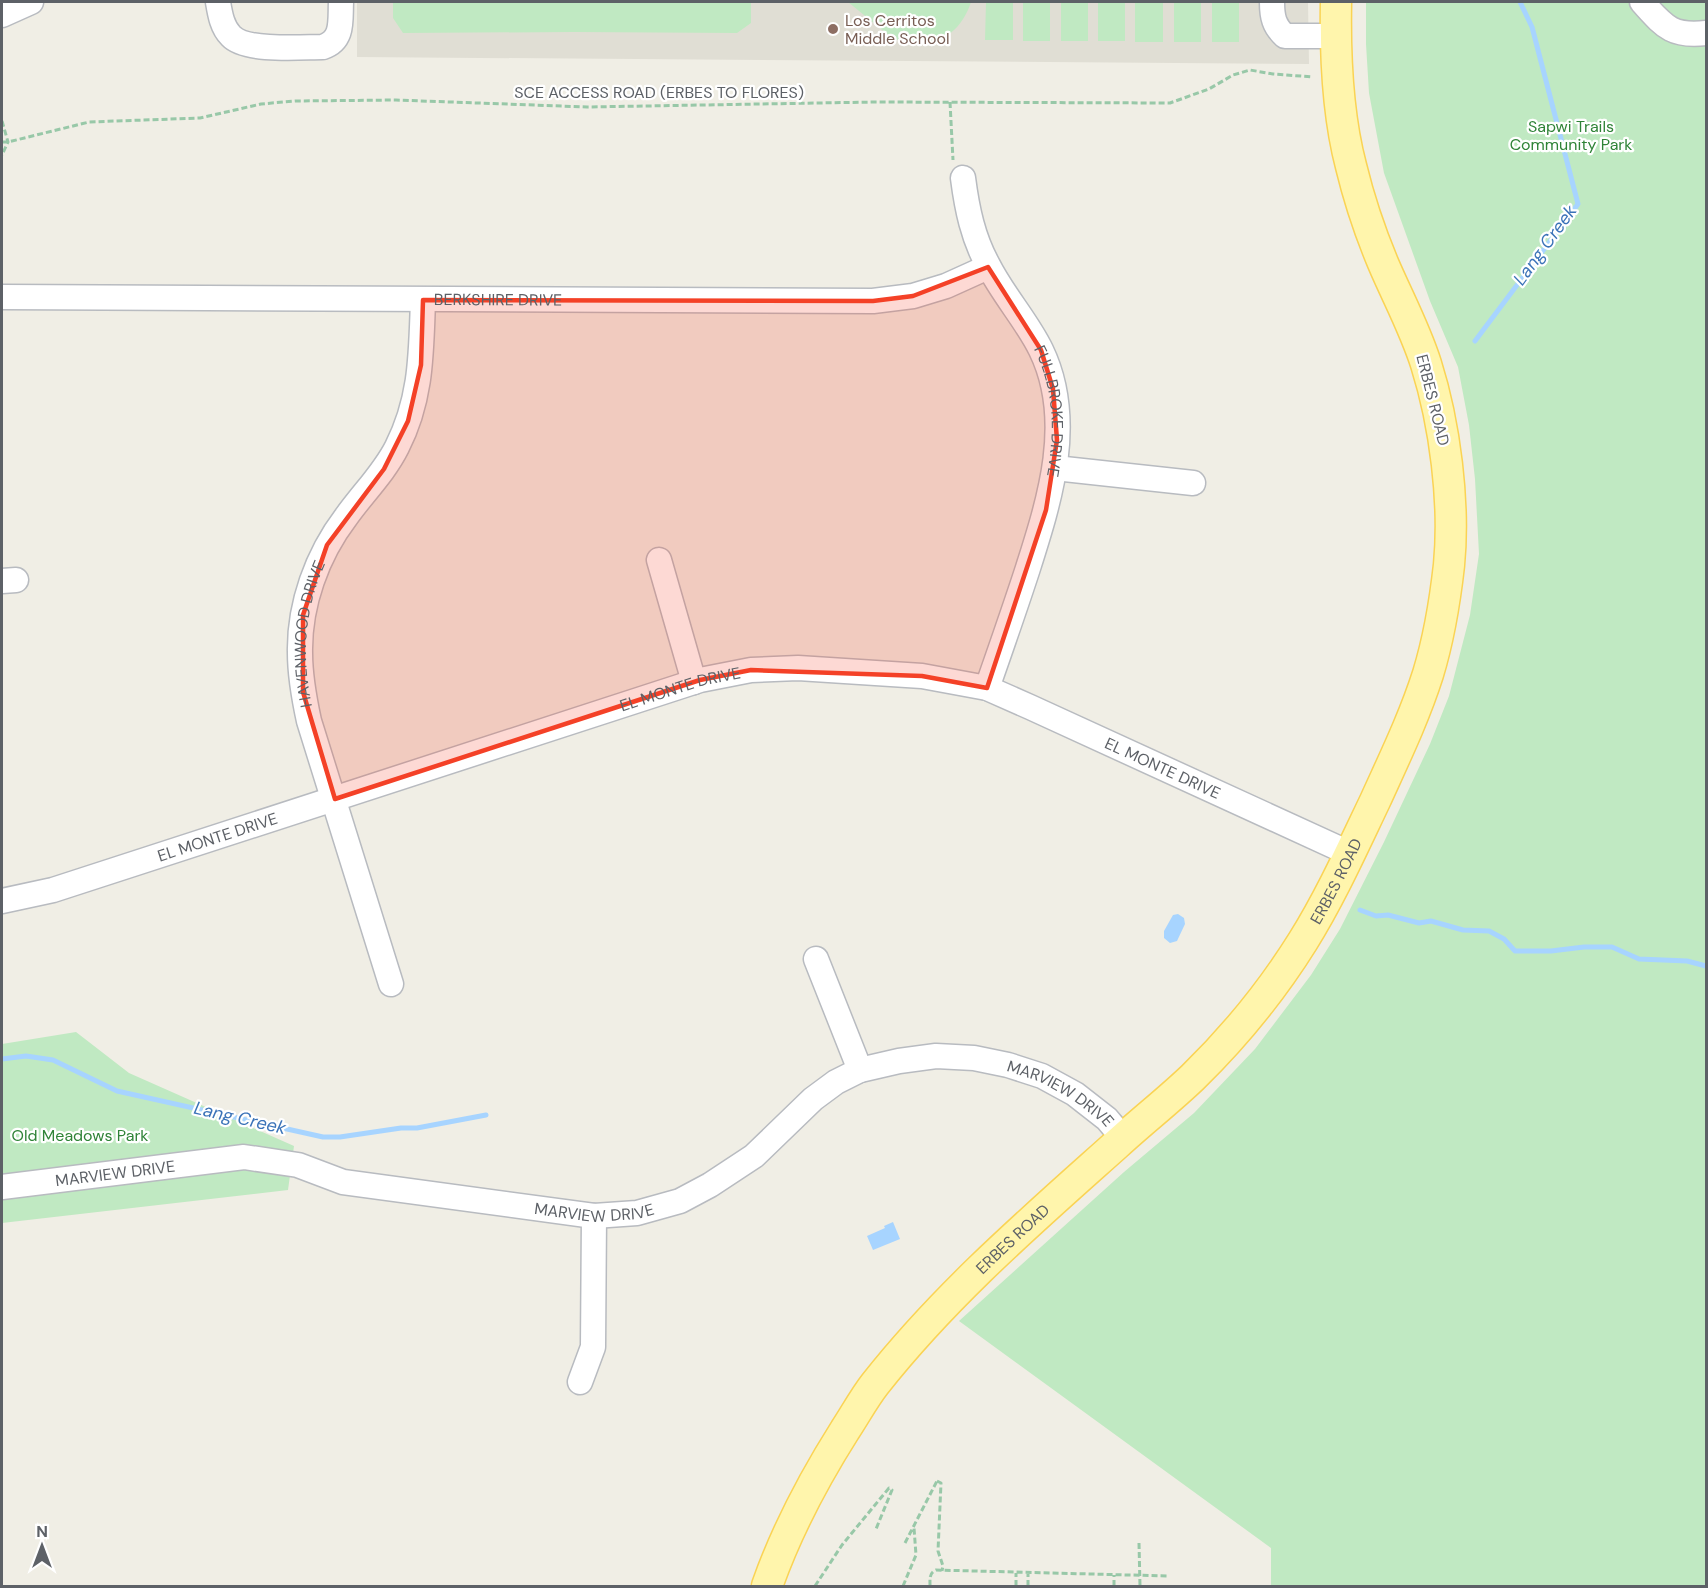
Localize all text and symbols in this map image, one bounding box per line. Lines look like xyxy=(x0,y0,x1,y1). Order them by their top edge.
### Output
place label: Los Cerritos Middle School xyxy=(845,10,949,49)
marker: Los Cerritos Middle School xyxy=(826,22,840,36)
street label: SCE ACCESS ROAD (ERBES TO FLORES) xyxy=(514,82,804,103)
park label: Sapwi Trails Community Park xyxy=(1510,116,1632,155)
water label: Lang Creek xyxy=(1508,199,1583,290)
street label: BERKSHIRE DRIVE xyxy=(434,288,562,310)
street label: FULLBROKE DRIVE xyxy=(1030,341,1068,479)
street label: ERBES ROAD xyxy=(1412,352,1454,448)
street label: HAVENWOOD DRIVE xyxy=(289,557,329,710)
street label: EL MONTE DRIVE xyxy=(617,662,742,716)
street label: EL MONTE DRIVE xyxy=(1102,732,1224,803)
street label: EL MONTE DRIVE xyxy=(155,807,280,866)
street label: ERBES ROAD xyxy=(1305,835,1366,928)
street label: MARVIEW DRIVE xyxy=(1005,1055,1119,1131)
water label: Lang Creek xyxy=(192,1096,289,1140)
park label: Old Meadows Park xyxy=(12,1125,148,1146)
street label: MARVIEW DRIVE xyxy=(54,1155,176,1191)
street label: MARVIEW DRIVE xyxy=(533,1198,656,1227)
street label: ERBES ROAD xyxy=(971,1199,1054,1278)
north arrow xyxy=(12,1516,72,1576)
text: N xyxy=(36,1521,48,1542)

